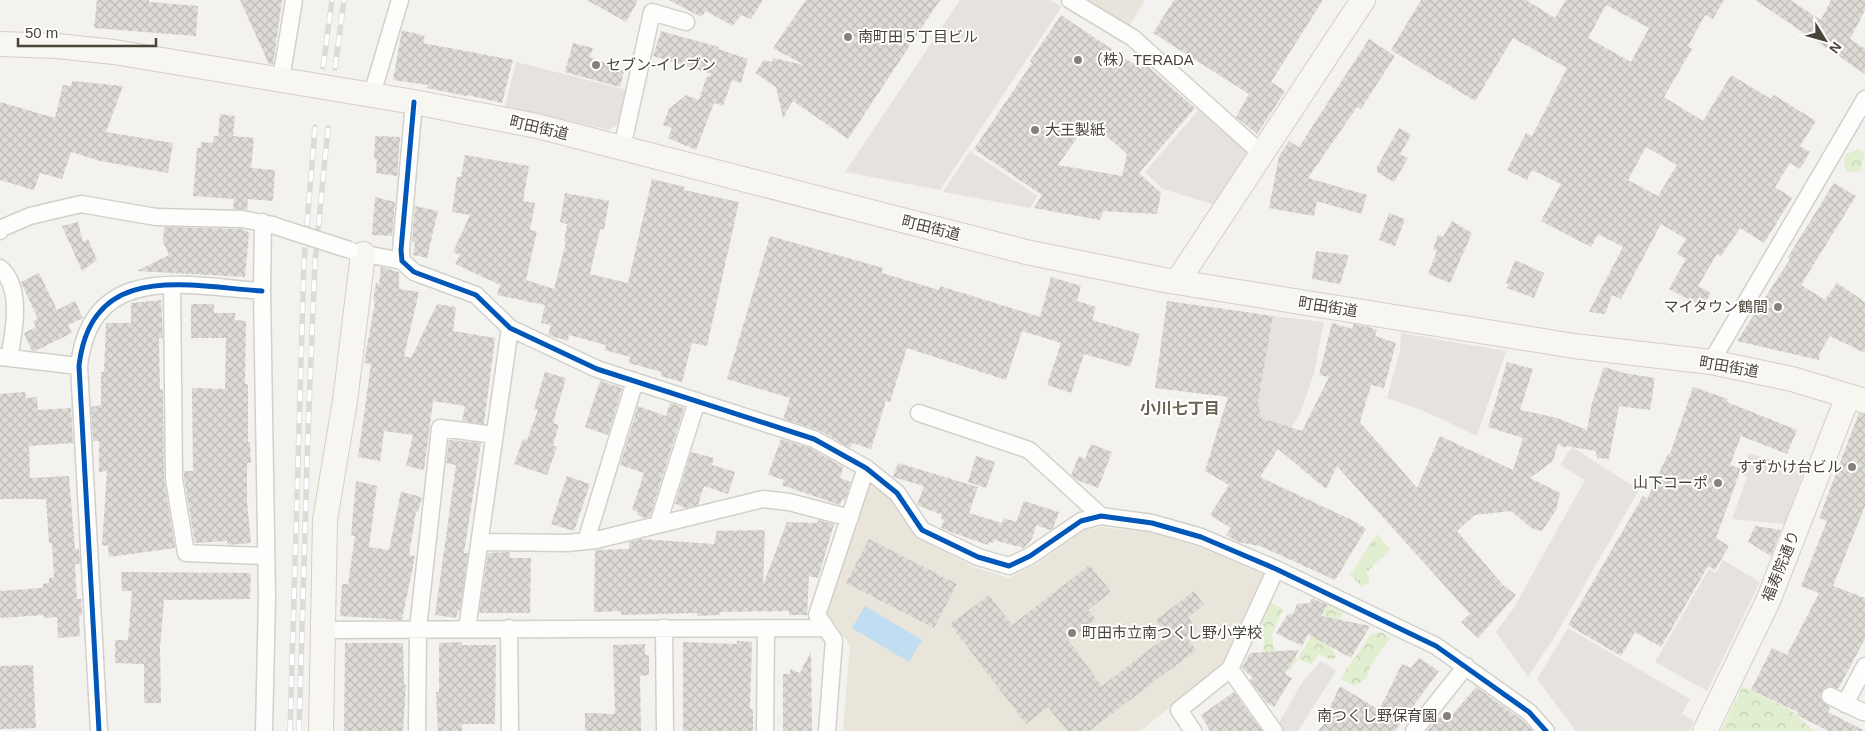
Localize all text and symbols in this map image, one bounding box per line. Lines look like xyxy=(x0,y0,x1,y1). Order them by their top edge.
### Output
scale bar xyxy=(18,15,155,47)
north arrow xyxy=(1800,15,1850,65)
text: 50 m xyxy=(25,24,58,41)
place label: 南町田５丁目ビル xyxy=(858,28,978,45)
marker: 南町田５丁目ビル xyxy=(842,31,854,43)
text: N xyxy=(1826,39,1845,57)
place label: （株）TERADA xyxy=(1088,51,1194,68)
marker: （株）TERADA xyxy=(1072,54,1084,66)
place label: セブン-イレブン xyxy=(606,56,716,73)
marker: セブン-イレブン xyxy=(590,59,602,71)
street label: 町田街道 xyxy=(508,112,570,143)
place label: 大王製紙 xyxy=(1045,121,1105,138)
marker: 大王製紙 xyxy=(1029,124,1041,136)
street label: 町田街道 xyxy=(900,212,962,243)
street label: 町田街道 xyxy=(1297,293,1359,320)
place label: マイタウン鶴間 xyxy=(1664,298,1768,315)
marker: マイタウン鶴間 xyxy=(1772,301,1784,313)
street label: 町田街道 xyxy=(1698,353,1760,380)
district label: 小川七丁目 xyxy=(1140,400,1220,417)
place label: すずかけ台ビル xyxy=(1737,458,1842,475)
marker: すずかけ台ビル xyxy=(1846,461,1858,473)
place label: 山下コーポ xyxy=(1633,474,1708,491)
marker: 山下コーポ xyxy=(1712,477,1724,489)
street label: 福寿院通り xyxy=(1759,528,1802,604)
place label: 町田市立南つくし野小学校 xyxy=(1082,624,1262,641)
marker: 町田市立南つくし野小学校 xyxy=(1066,627,1078,639)
place label: 南つくし野保育園 xyxy=(1317,707,1437,724)
marker: 南つくし野保育園 xyxy=(1441,710,1453,722)

